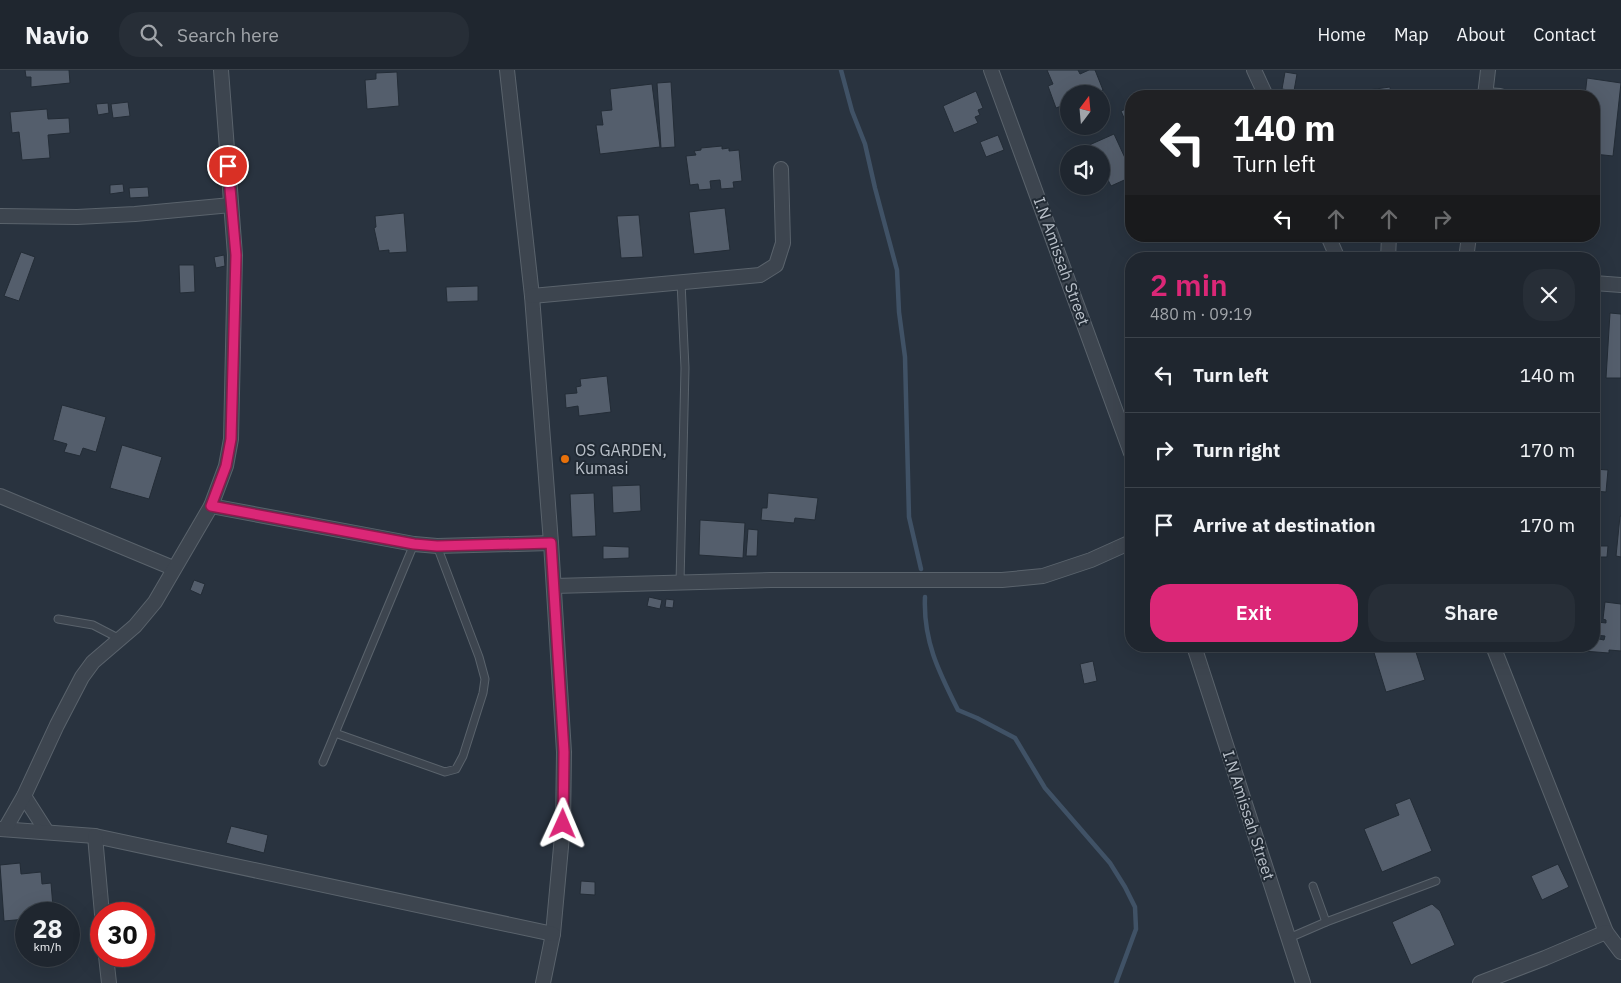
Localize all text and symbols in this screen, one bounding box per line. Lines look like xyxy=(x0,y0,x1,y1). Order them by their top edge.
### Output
search box xyxy=(119,12,469,57)
text: Navio xyxy=(25,19,89,51)
icon: search xyxy=(137,21,165,49)
text: Search here xyxy=(177,23,279,47)
text: Home xyxy=(1318,23,1366,46)
text: Map xyxy=(1394,23,1429,46)
text: About xyxy=(1457,23,1505,46)
text: Contact xyxy=(1533,23,1596,46)
north arrow xyxy=(1060,85,1110,135)
map controls xyxy=(1060,85,1110,195)
text: 140 m xyxy=(1233,105,1336,151)
icon: left xyxy=(1150,110,1215,175)
pin xyxy=(207,145,249,187)
button: sound xyxy=(1060,145,1110,195)
text: Turn left xyxy=(1233,149,1316,178)
icon: arrive xyxy=(214,152,242,180)
street label: I.N Amissah Street xyxy=(1030,194,1094,328)
icon: left xyxy=(1269,205,1297,233)
icon: ahead xyxy=(1322,205,1350,233)
icon: ahead xyxy=(1375,205,1403,233)
icon: right xyxy=(1428,205,1456,233)
text: 2 min xyxy=(1150,265,1228,304)
button: close xyxy=(1523,269,1575,321)
text: 480 m · 09:19 xyxy=(1150,304,1252,324)
icon: left xyxy=(1150,361,1178,389)
text: Turn left xyxy=(1193,363,1269,387)
text: 140 m xyxy=(1520,363,1575,387)
icon: right xyxy=(1150,436,1178,464)
text: Turn right xyxy=(1193,438,1280,462)
text: 170 m xyxy=(1520,438,1575,462)
place label: OS GARDEN, Kumasi xyxy=(575,440,667,478)
marker: OS GARDEN, Kumasi xyxy=(559,453,571,465)
icon: arrive xyxy=(1150,511,1178,539)
text: Arrive at destination xyxy=(1193,513,1376,537)
text: 170 m xyxy=(1520,513,1575,537)
button: Exit xyxy=(1150,584,1358,642)
button: Share xyxy=(1368,584,1575,642)
street label: I.N Amissah Street xyxy=(1219,748,1279,882)
position arrow xyxy=(536,797,588,849)
speed limit sign: 30 xyxy=(90,902,155,967)
text: 28 xyxy=(32,912,63,945)
text: km/h xyxy=(33,939,62,954)

